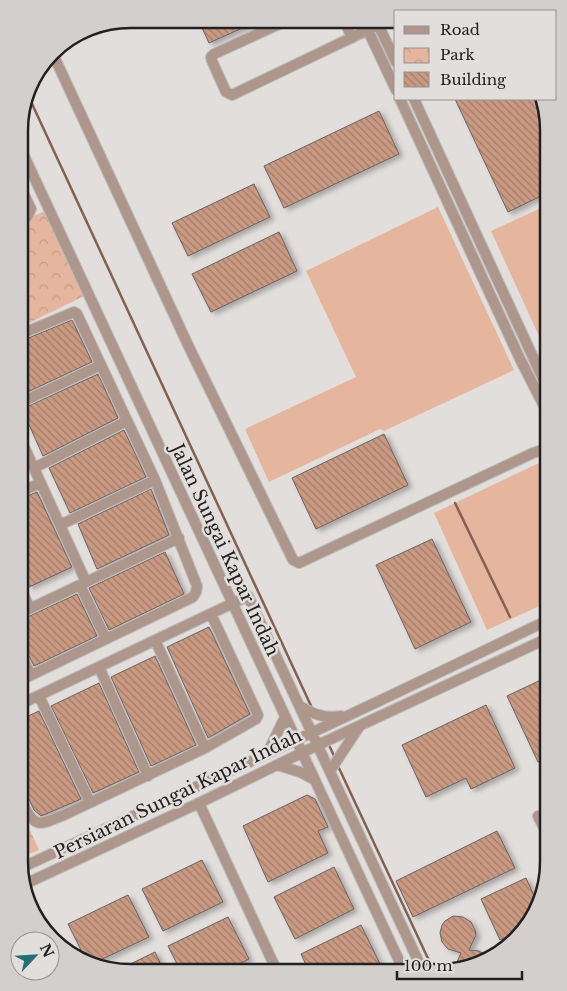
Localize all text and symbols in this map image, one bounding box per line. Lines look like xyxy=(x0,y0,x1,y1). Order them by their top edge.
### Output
legend xyxy=(394,10,557,100)
text: Road xyxy=(440,20,480,39)
text: Park xyxy=(440,45,476,64)
text: Building xyxy=(440,70,507,89)
street label: Jalan Sungai Kapar Indah xyxy=(165,438,284,660)
street label: Persiaran Sungai Kapar Indah xyxy=(50,724,306,864)
north arrow xyxy=(10,931,60,981)
text: N xyxy=(36,941,58,960)
scale bar xyxy=(397,948,522,980)
text: 100 m xyxy=(404,956,453,975)

